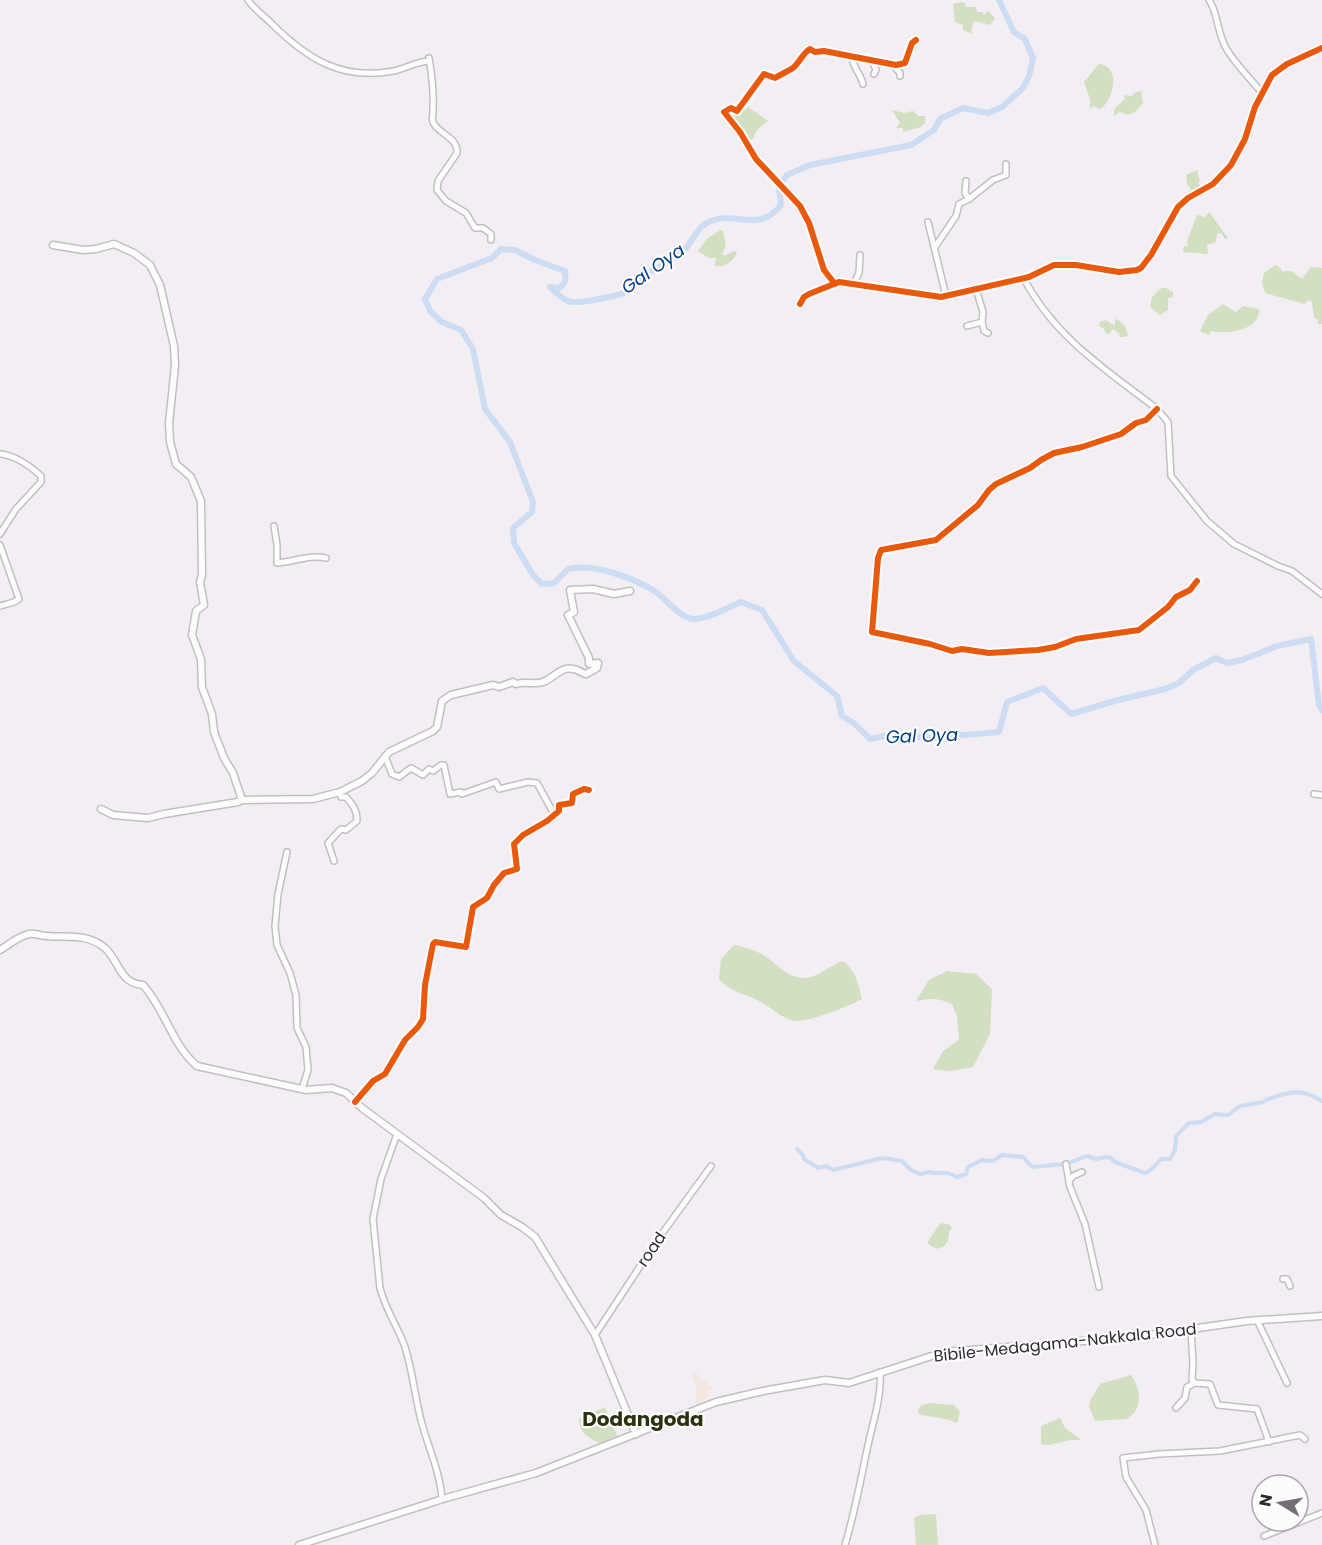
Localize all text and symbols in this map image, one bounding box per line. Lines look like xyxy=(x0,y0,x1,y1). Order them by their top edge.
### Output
water label: Gal Oya xyxy=(616,238,690,300)
water label: Gal Oya xyxy=(885,722,959,749)
street label: road xyxy=(631,1227,672,1271)
street label: Bibile-Medagama-Nakkala Road xyxy=(932,1317,1198,1368)
district label: Dodangoda xyxy=(582,1405,704,1433)
north arrow xyxy=(1250,1473,1310,1533)
text: N xyxy=(1253,1492,1278,1508)

